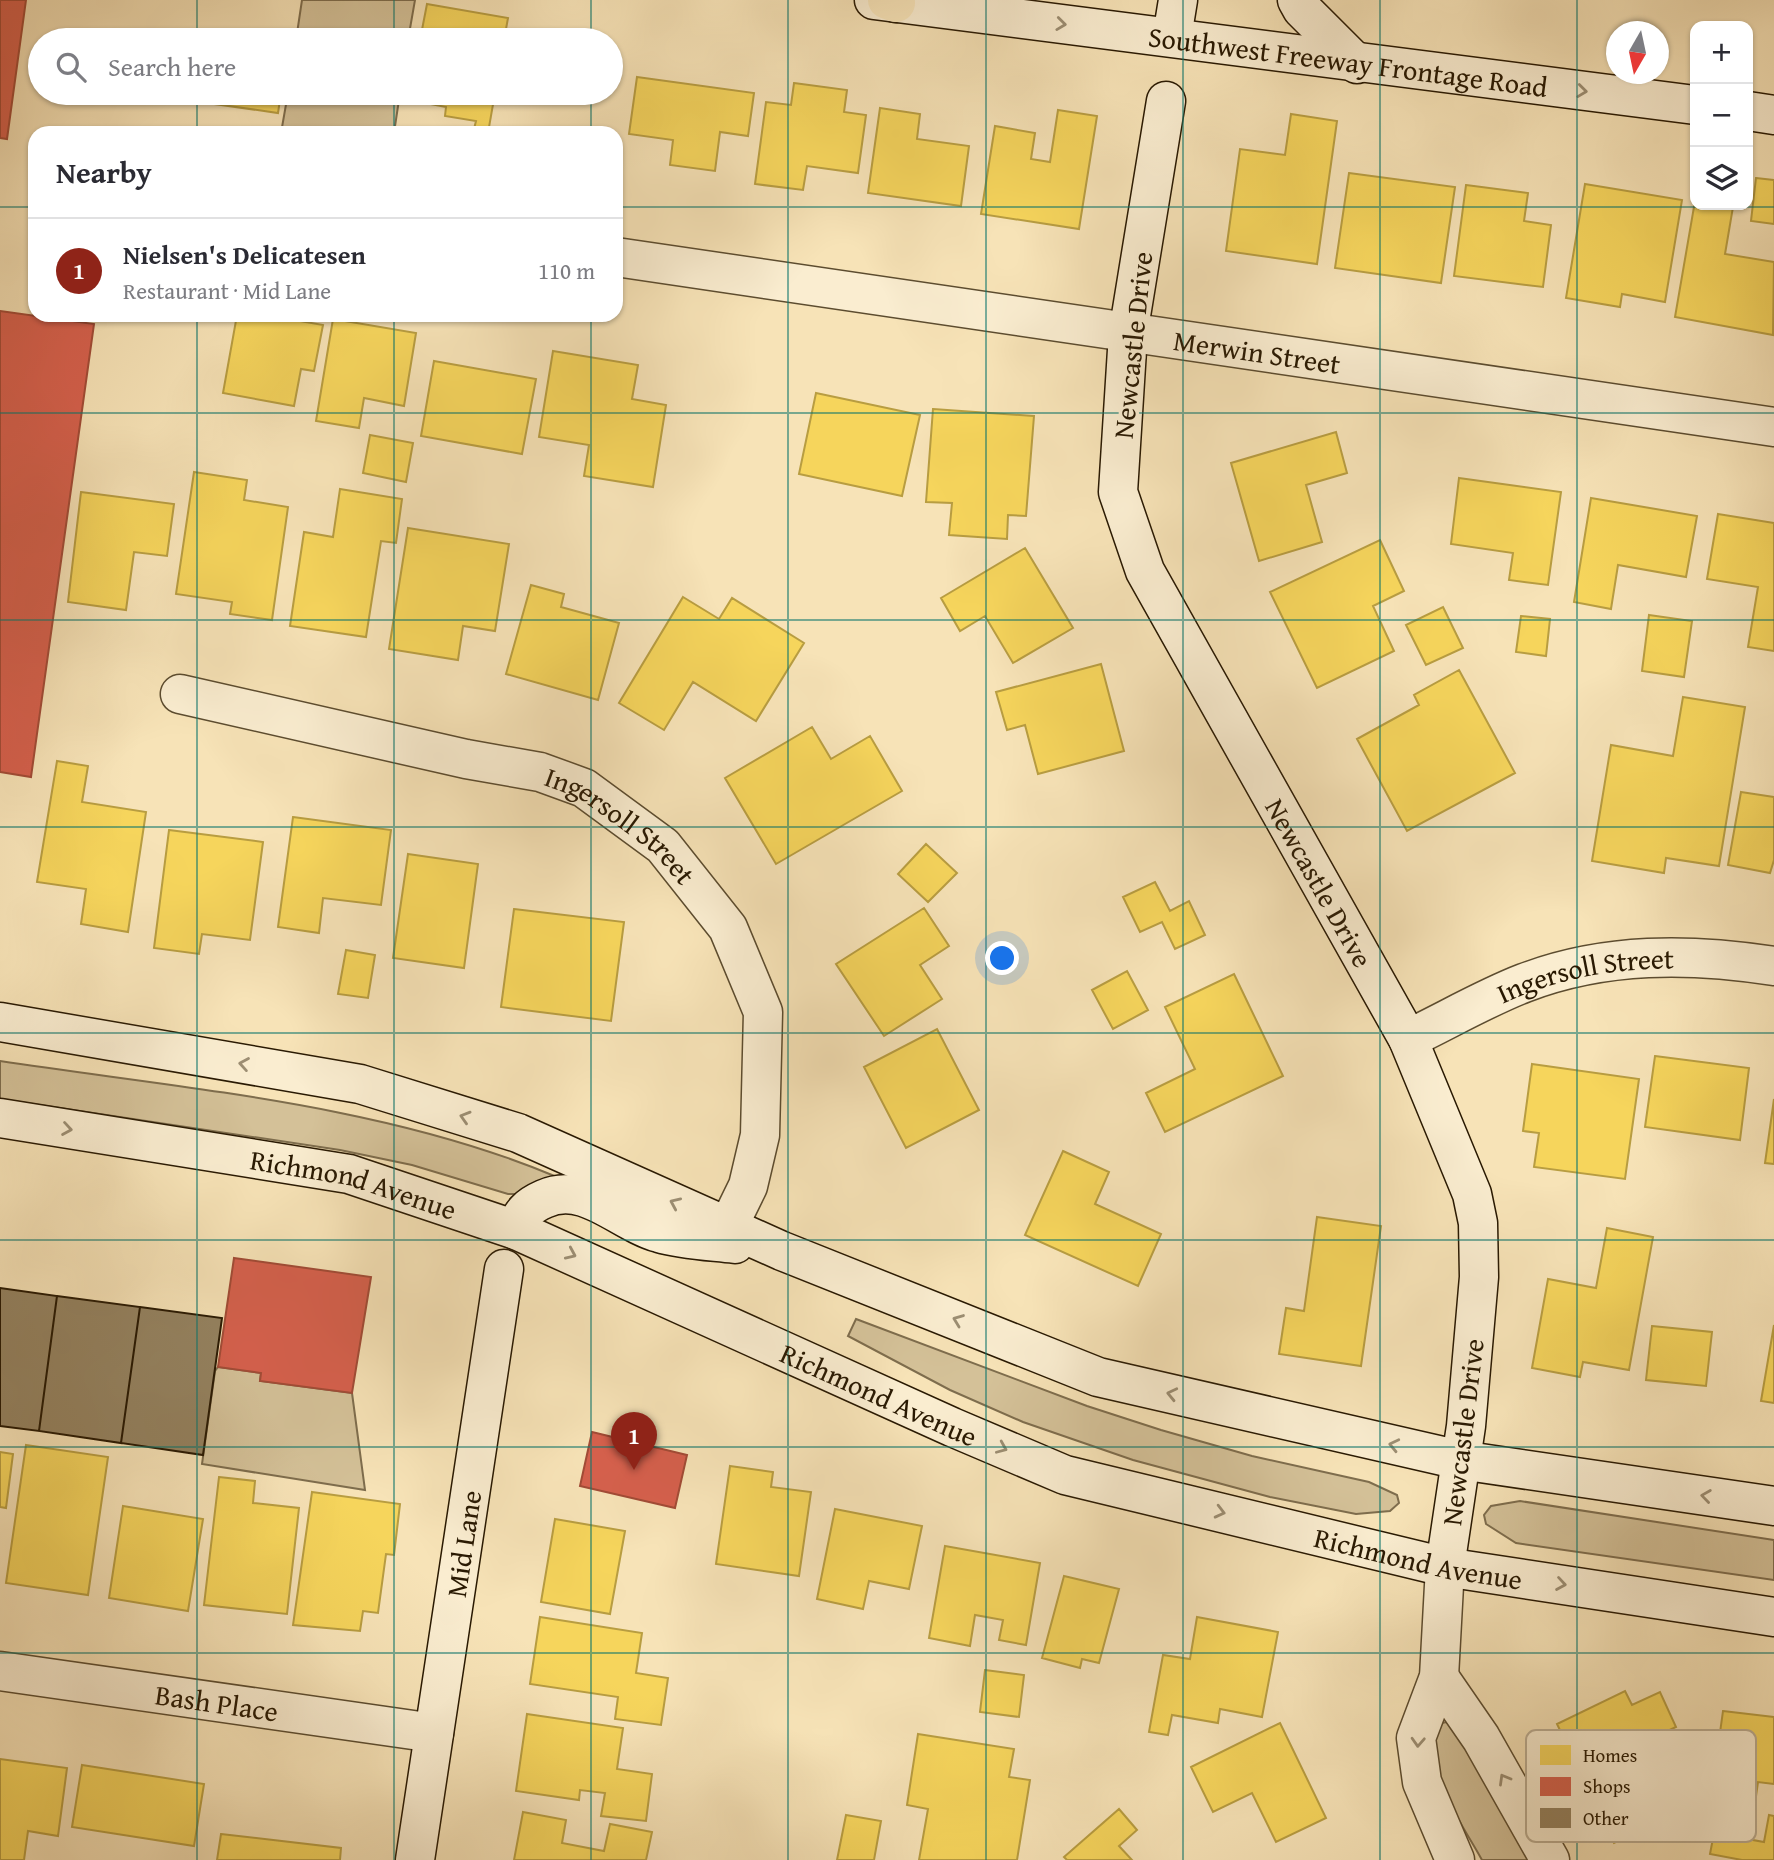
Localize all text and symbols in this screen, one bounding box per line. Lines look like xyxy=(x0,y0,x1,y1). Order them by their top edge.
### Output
street label: Southwest Freeway Frontage Road xyxy=(1146,15,1550,106)
one-way arrow xyxy=(1055,16,1067,31)
north arrow xyxy=(1606,21,1669,84)
map controls xyxy=(1690,21,1753,210)
button: + xyxy=(1690,21,1753,84)
search box xyxy=(28,28,623,105)
text: Search here xyxy=(108,47,236,86)
icon: search xyxy=(52,48,90,86)
one-way arrow xyxy=(1576,84,1588,99)
button: − xyxy=(1690,84,1753,147)
button: layers xyxy=(1690,147,1753,210)
text: Nearby xyxy=(56,150,152,194)
text: Nielsen's Delicatesen xyxy=(123,235,366,274)
street label: Newcastle Drive xyxy=(1102,249,1162,441)
text: 1 xyxy=(73,254,85,287)
text: 110 m xyxy=(538,254,595,287)
text: Restaurant · Mid Lane xyxy=(123,274,331,307)
street label: Merwin Street xyxy=(1171,319,1343,384)
street label: Ingersoll Street xyxy=(540,755,706,893)
street label: Newcastle Drive xyxy=(1256,790,1384,974)
street label: Ingersoll Street xyxy=(1489,937,1674,1013)
your location xyxy=(985,941,1019,975)
one-way arrow xyxy=(238,1057,250,1072)
one-way arrow xyxy=(459,1110,471,1125)
one-way arrow xyxy=(62,1121,73,1136)
street label: Richmond Avenue xyxy=(248,1138,462,1229)
one-way arrow xyxy=(670,1197,682,1211)
one-way arrow xyxy=(564,1246,576,1260)
one-way arrow xyxy=(952,1315,964,1329)
street label: Richmond Avenue xyxy=(774,1332,984,1456)
street label: Newcastle Drive xyxy=(1430,1336,1494,1528)
one-way arrow xyxy=(1166,1388,1178,1402)
pin: 1 xyxy=(611,1412,657,1470)
one-way arrow xyxy=(1388,1439,1400,1453)
one-way arrow xyxy=(995,1440,1007,1454)
street label: Mid Lane xyxy=(434,1487,491,1600)
one-way arrow xyxy=(1701,1489,1712,1504)
one-way arrow xyxy=(1214,1504,1226,1518)
street label: Richmond Avenue xyxy=(1310,1516,1525,1599)
one-way arrow xyxy=(1555,1577,1567,1592)
street label: Bash Place xyxy=(153,1673,281,1731)
legend xyxy=(1526,1730,1756,1842)
one-way arrow xyxy=(1411,1737,1426,1748)
text: Homes xyxy=(1583,1741,1637,1769)
text: Shops xyxy=(1583,1772,1630,1800)
one-way arrow xyxy=(1499,1774,1512,1787)
text: Other xyxy=(1583,1804,1629,1832)

